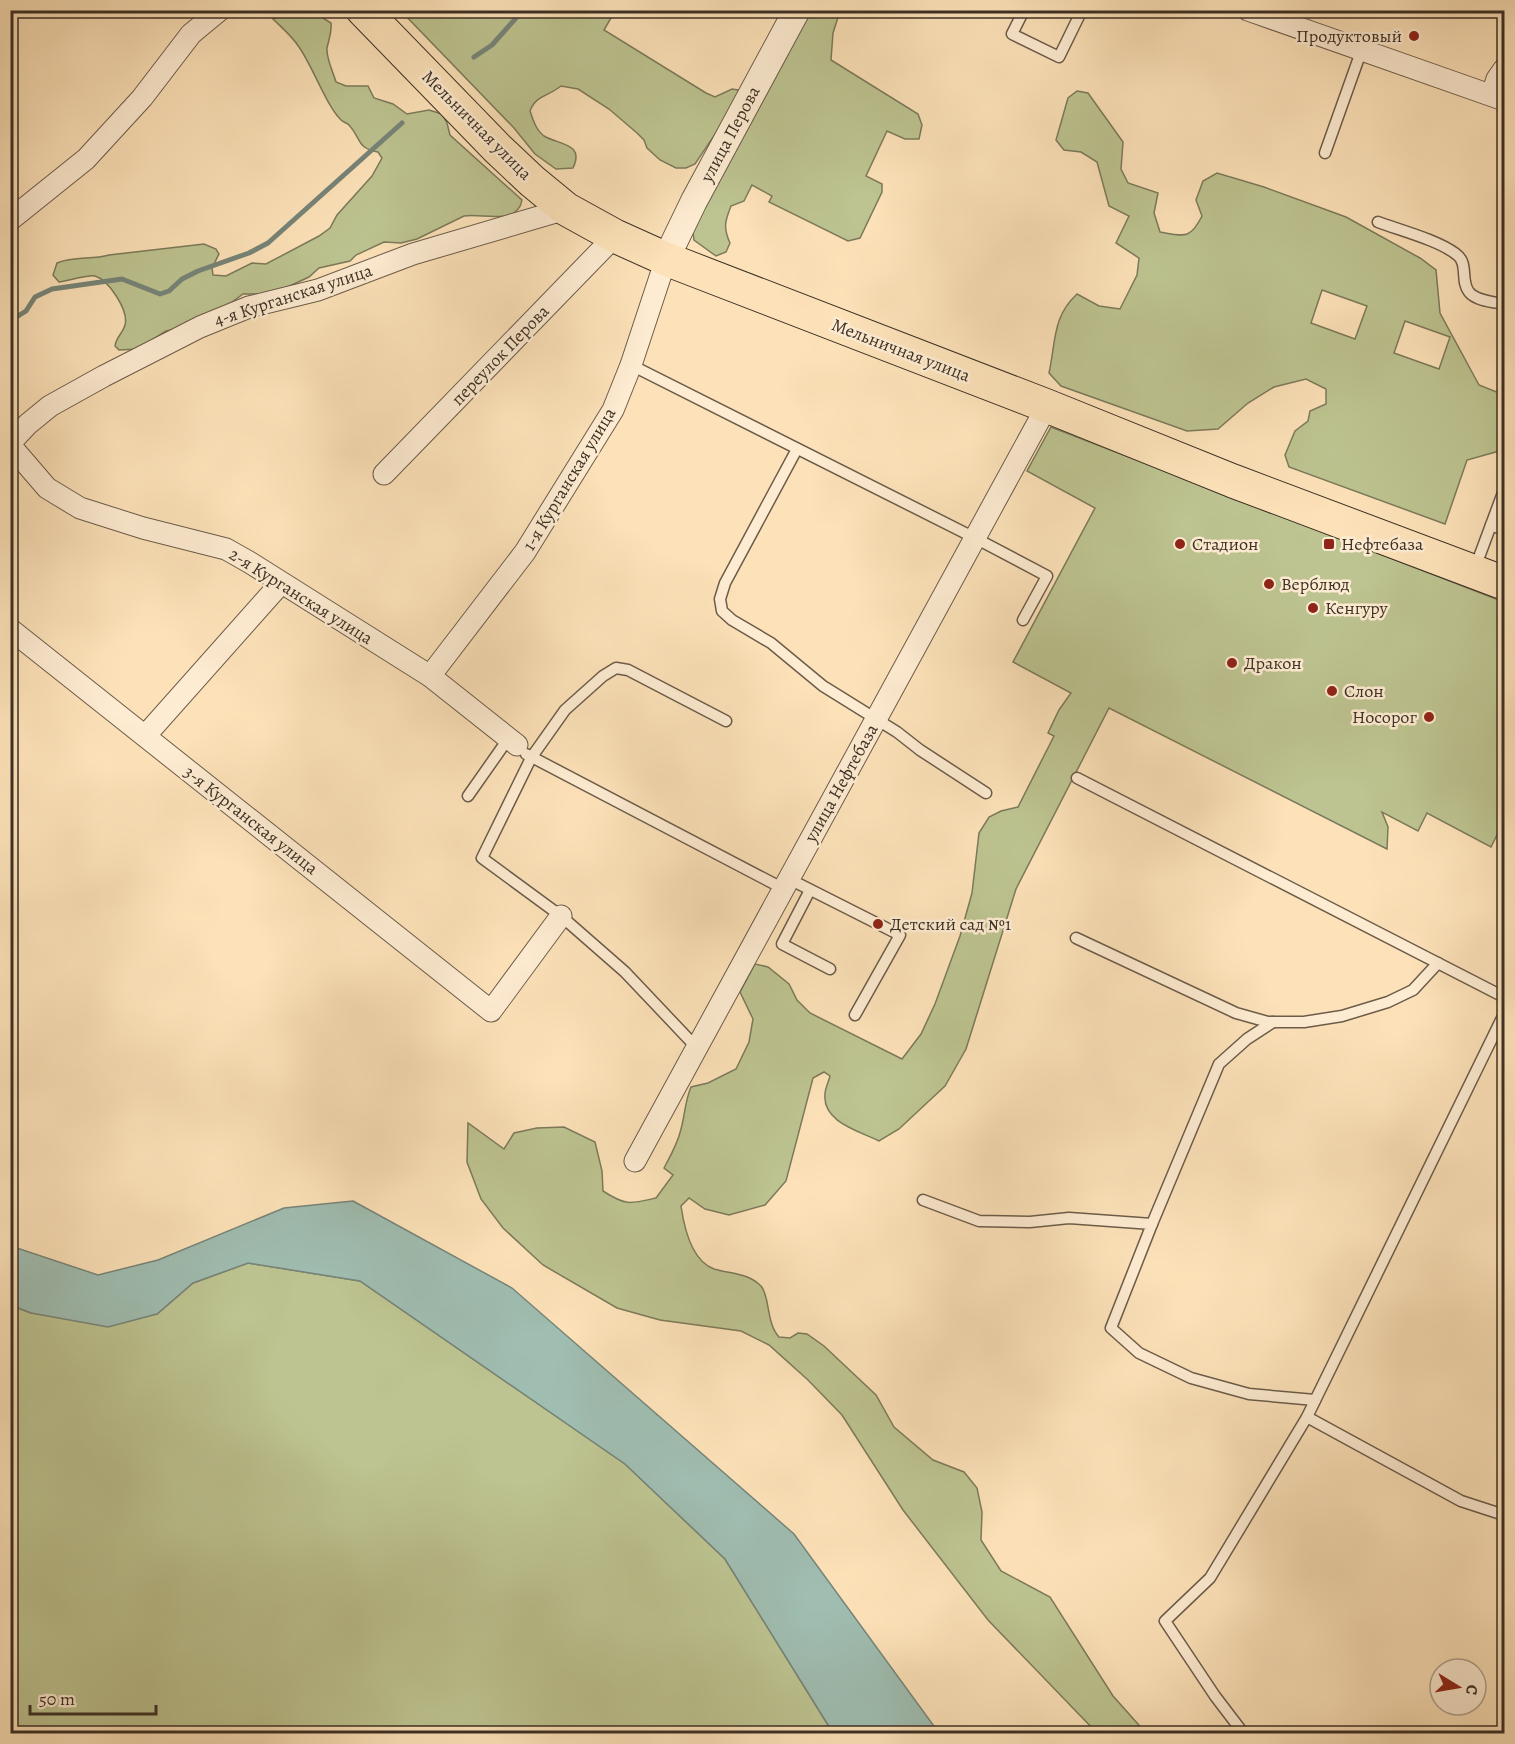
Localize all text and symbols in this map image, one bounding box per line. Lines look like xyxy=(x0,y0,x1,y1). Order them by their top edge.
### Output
place label: Продуктовый xyxy=(1296,24,1402,48)
marker: Продуктовый xyxy=(1407,29,1421,43)
street label: Мельничная улица xyxy=(417,65,538,186)
street label: улица Перова xyxy=(694,81,766,187)
street label: 4-я Курганская улица xyxy=(211,258,376,332)
street label: переулок Перова xyxy=(446,299,555,411)
street label: Мельничная улица xyxy=(828,313,974,388)
street label: 1-я Курганская улица xyxy=(517,402,622,555)
place label: Стадион xyxy=(1192,532,1259,556)
place label: Нефтебаза xyxy=(1341,532,1424,556)
marker: Стадион xyxy=(1173,537,1187,551)
marker: Нефтебаза xyxy=(1322,537,1336,551)
street label: 2-я Курганская улица xyxy=(224,542,378,650)
place label: Верблюд xyxy=(1281,572,1350,596)
marker: Верблюд xyxy=(1262,577,1276,591)
place label: Кенгуру xyxy=(1325,596,1388,620)
marker: Кенгуру xyxy=(1306,601,1320,615)
place label: Дракон xyxy=(1244,651,1302,675)
marker: Дракон xyxy=(1225,656,1239,670)
place label: Слон xyxy=(1344,679,1384,703)
marker: Слон xyxy=(1325,684,1339,698)
place label: Носорог xyxy=(1352,705,1417,729)
marker: Носорог xyxy=(1422,710,1436,724)
street label: улица Нефтебаза xyxy=(798,719,884,847)
street label: 3-я Курганская улица xyxy=(179,760,324,880)
place label: Детский сад №1 xyxy=(890,912,1011,936)
marker: Детский сад №1 xyxy=(871,917,885,931)
north arrow xyxy=(1428,1657,1488,1717)
scale bar xyxy=(30,1678,156,1716)
text: С xyxy=(1460,1683,1483,1697)
text: 50 m xyxy=(39,1687,75,1711)

